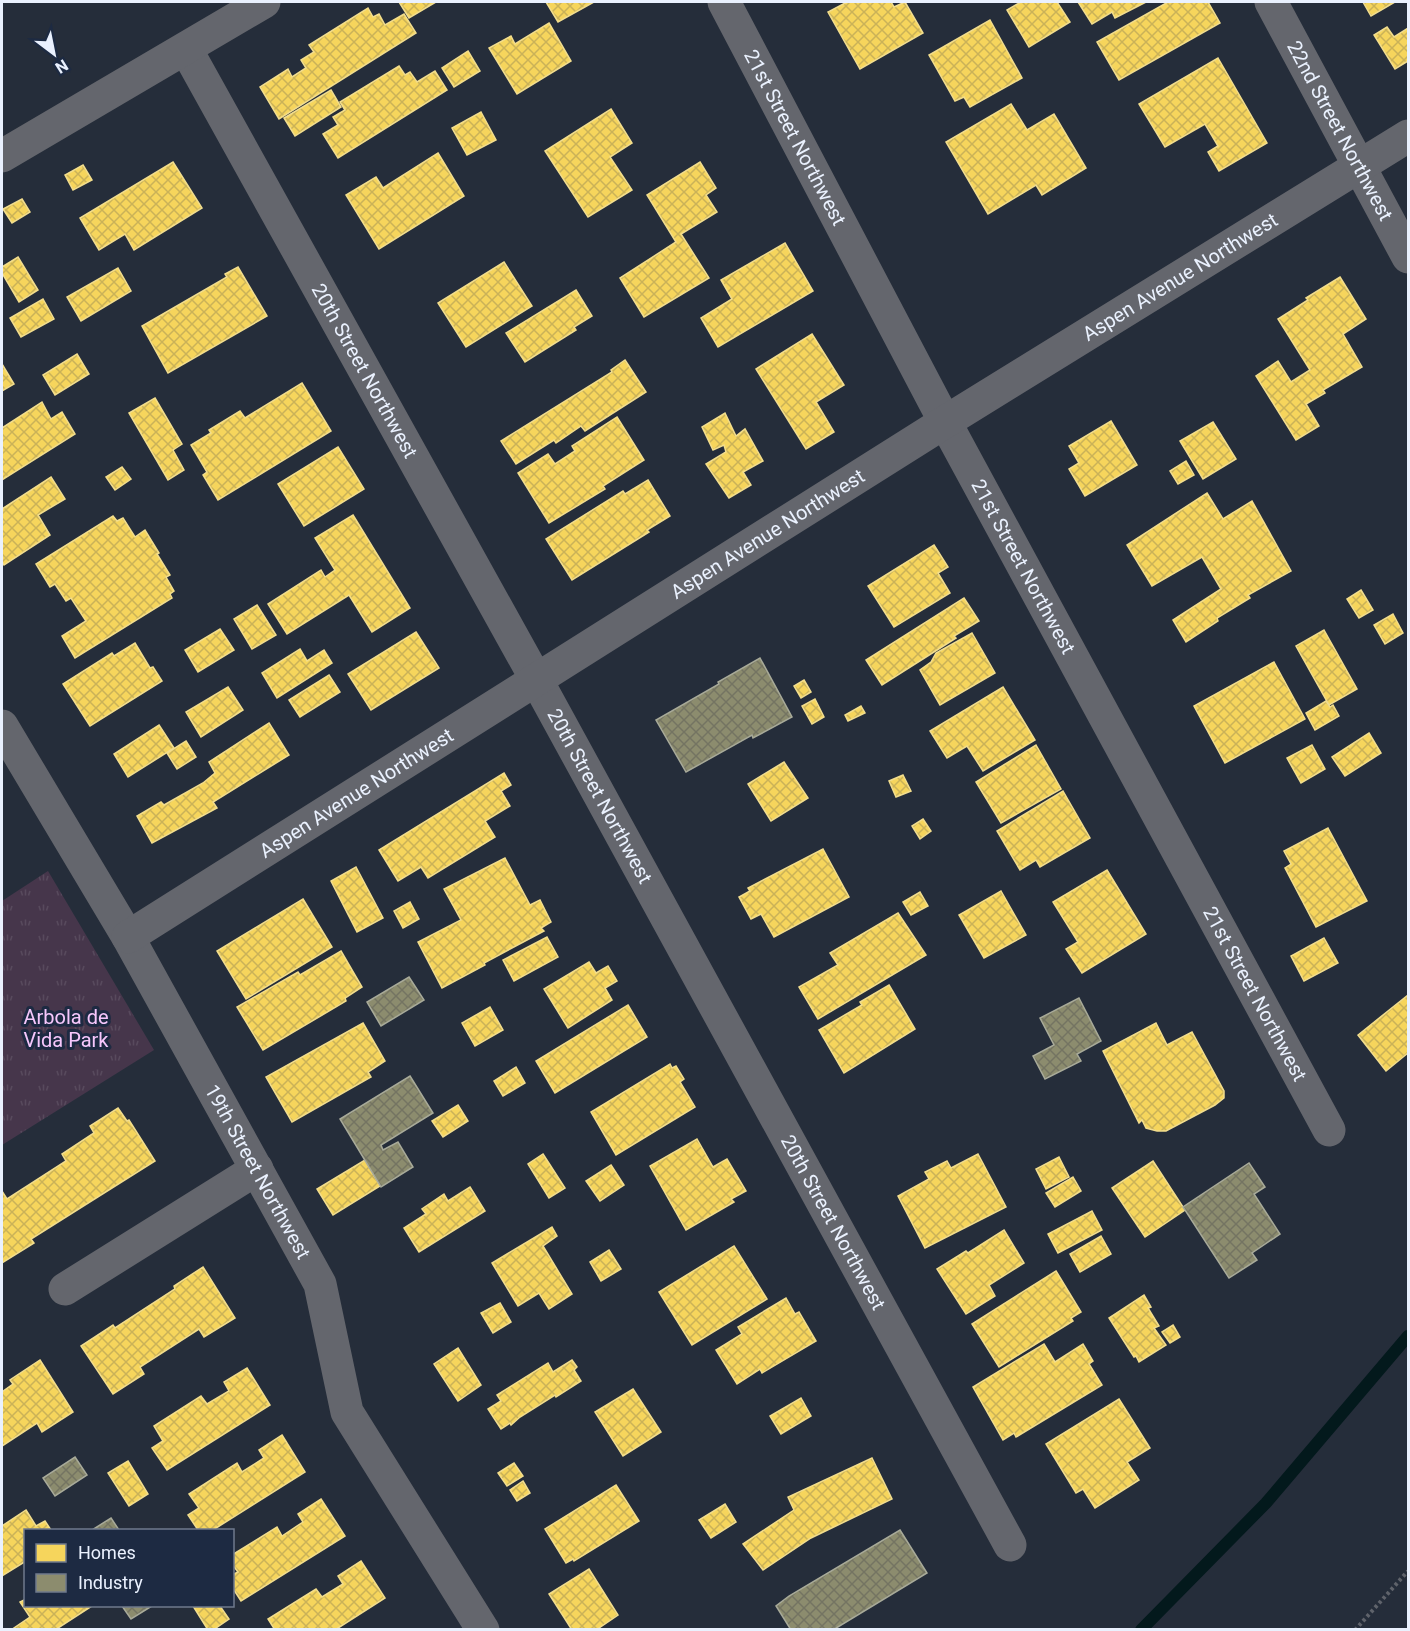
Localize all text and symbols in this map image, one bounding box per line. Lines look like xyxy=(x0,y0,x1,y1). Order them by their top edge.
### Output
north arrow xyxy=(24,24,84,84)
street label: 22nd Street Northwest xyxy=(1282,37,1398,225)
street label: 21st Street Northwest xyxy=(739,45,851,229)
text: N xyxy=(52,55,72,77)
street label: Aspen Avenue Northwest xyxy=(1078,208,1282,346)
street label: 20th Street Northwest xyxy=(307,279,423,462)
street label: Aspen Avenue Northwest xyxy=(666,464,869,604)
street label: 21st Street Northwest xyxy=(966,475,1080,658)
street label: 20th Street Northwest xyxy=(542,704,658,888)
street label: Aspen Avenue Northwest xyxy=(255,723,458,863)
street label: 21st Street Northwest xyxy=(1198,902,1312,1085)
park label: Arbola de Vida Park xyxy=(23,1005,109,1052)
street label: 19th Street Northwest xyxy=(200,1080,316,1263)
street label: 20th Street Northwest xyxy=(776,1131,891,1314)
legend xyxy=(24,1529,234,1607)
text: Homes xyxy=(78,1542,136,1563)
text: Industry xyxy=(78,1572,143,1593)

